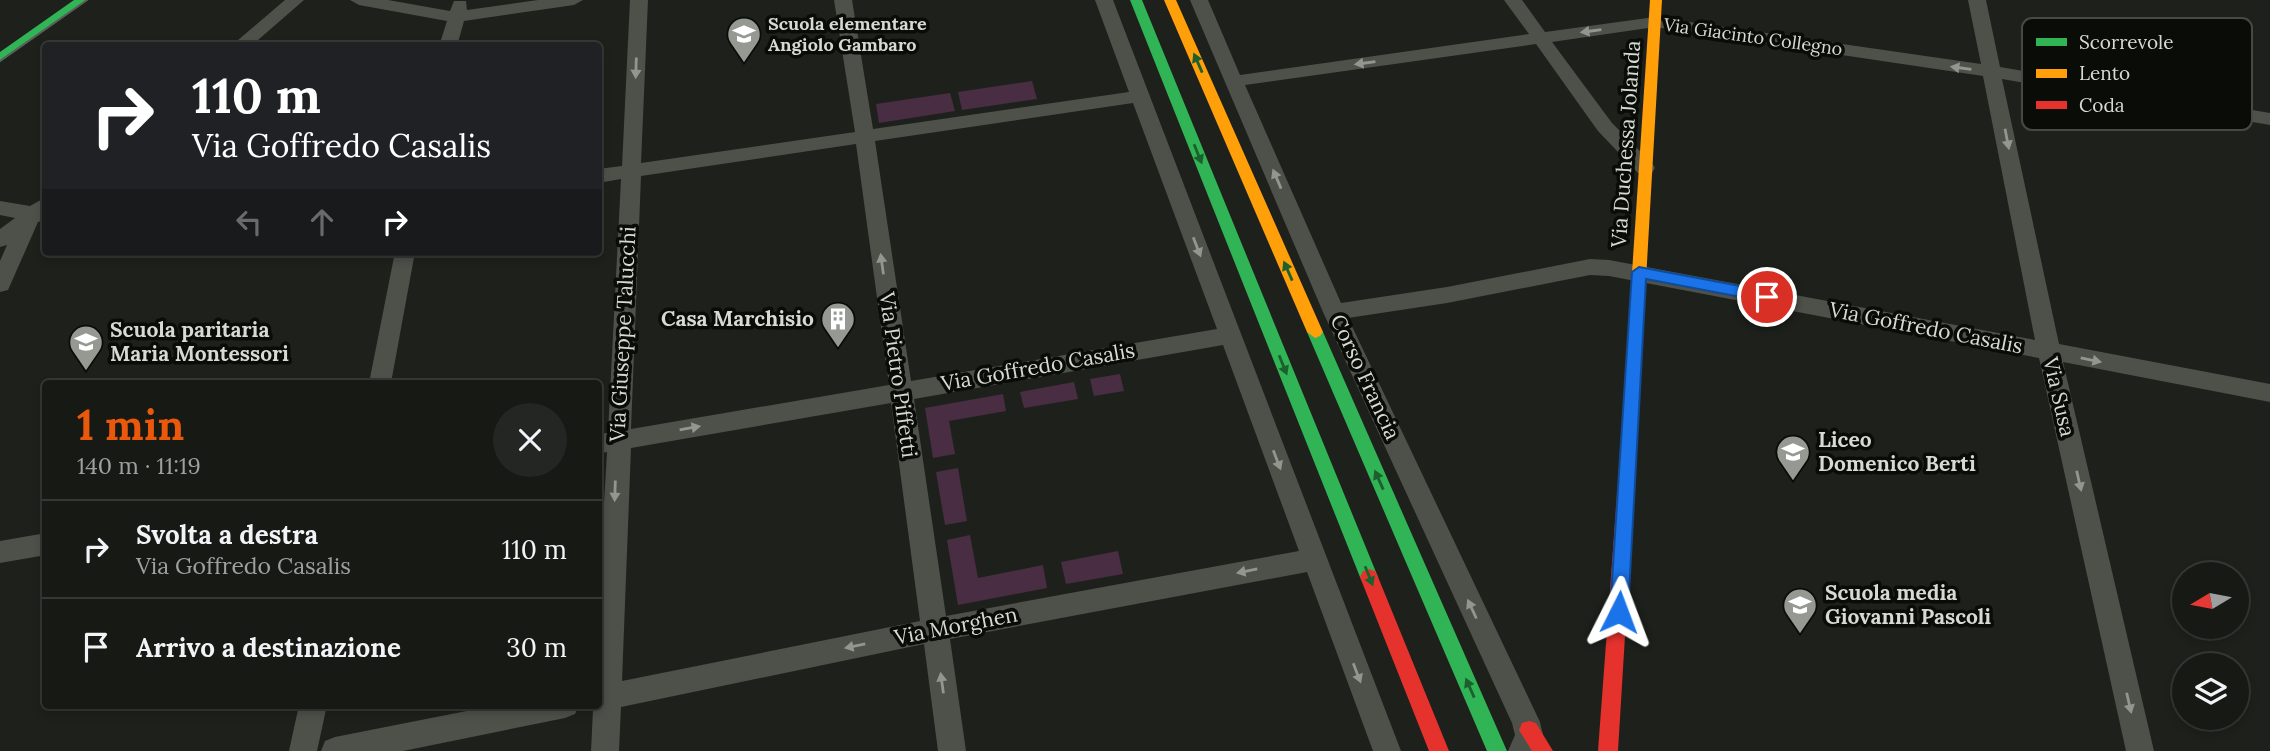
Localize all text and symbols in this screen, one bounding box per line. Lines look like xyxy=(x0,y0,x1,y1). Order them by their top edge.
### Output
place label: Scuola elementare Angiolo Gambaro xyxy=(768,12,927,56)
street label: Via Giacinto Collegno xyxy=(1661,12,1844,60)
school or university icon: Scuola elementare Angiolo Gambaro xyxy=(725,15,763,64)
legend xyxy=(2022,18,2252,130)
one-way arrow xyxy=(1579,26,1601,37)
text: Scorrevole xyxy=(2079,30,2174,54)
street label: Via Duchessa Jolanda xyxy=(1605,39,1646,249)
one-way arrow xyxy=(1192,52,1203,73)
one-way arrow xyxy=(631,57,642,79)
one-way arrow xyxy=(1354,58,1376,69)
text: Lento xyxy=(2079,61,2130,85)
one-way arrow xyxy=(1950,62,1972,73)
text: 110 m xyxy=(192,64,321,126)
icon: right xyxy=(77,70,168,161)
text: Coda xyxy=(2079,93,2125,117)
text: Via Goffredo Casalis xyxy=(192,125,491,166)
one-way arrow xyxy=(2001,128,2012,150)
one-way arrow xyxy=(1192,144,1203,165)
one-way arrow xyxy=(1271,169,1283,189)
icon: left xyxy=(230,203,268,241)
icon: ahead xyxy=(303,203,341,241)
icon: right xyxy=(376,203,414,241)
street label: Via Giuseppe Talucchi xyxy=(603,225,642,443)
one-way arrow xyxy=(1191,237,1202,258)
one-way arrow xyxy=(877,253,888,275)
one-way arrow xyxy=(1283,260,1294,281)
pin xyxy=(1737,267,1797,327)
icon: arrive xyxy=(1748,278,1786,316)
street label: Via Pietro Piffetti xyxy=(873,289,923,460)
street label: Via Goffredo Casalis xyxy=(1826,295,2025,359)
building icon: Casa Marchisio xyxy=(819,300,857,349)
place label: Casa Marchisio xyxy=(661,305,814,332)
street label: Corso Francia xyxy=(1325,310,1406,444)
place label: Scuola paritaria Maria Montessori xyxy=(110,316,289,367)
school or university icon: Scuola paritaria Maria Montessori xyxy=(67,323,105,372)
street label: Via Goffredo Casalis xyxy=(938,336,1137,397)
street label: Via Susa xyxy=(2037,354,2082,439)
one-way arrow xyxy=(1278,355,1289,376)
one-way arrow xyxy=(2080,355,2102,366)
text: 1 min xyxy=(77,398,184,452)
button: close xyxy=(493,403,567,477)
one-way arrow xyxy=(679,422,701,433)
place label: Liceo Domenico Berti xyxy=(1818,426,1976,477)
school or university icon: Liceo Domenico Berti xyxy=(1774,433,1812,482)
one-way arrow xyxy=(1272,450,1283,471)
text: 140 m · 11:19 xyxy=(77,451,201,480)
one-way arrow xyxy=(1373,469,1384,490)
one-way arrow xyxy=(2073,470,2084,492)
one-way arrow xyxy=(610,480,621,502)
text: Svolta a destra xyxy=(136,518,318,551)
icon: right xyxy=(77,530,115,568)
text: 110 m xyxy=(502,533,567,566)
text: Via Goffredo Casalis xyxy=(136,551,351,580)
north arrow xyxy=(2172,562,2249,639)
map controls xyxy=(2172,562,2249,730)
one-way arrow xyxy=(1236,566,1258,577)
one-way arrow xyxy=(1363,566,1374,587)
position arrow xyxy=(1582,575,1656,649)
place label: Scuola media Giovanni Pascoli xyxy=(1825,579,1991,630)
school or university icon: Scuola media Giovanni Pascoli xyxy=(1781,586,1819,635)
one-way arrow xyxy=(1467,599,1478,619)
street label: Via Morghen xyxy=(891,600,1020,651)
icon: arrive xyxy=(77,628,115,666)
text: Arrivo a destinazione xyxy=(136,631,401,664)
text: 30 m xyxy=(506,631,567,664)
one-way arrow xyxy=(844,641,866,652)
button: layers xyxy=(2172,653,2249,730)
one-way arrow xyxy=(1352,663,1363,684)
one-way arrow xyxy=(937,672,948,694)
one-way arrow xyxy=(1464,678,1475,699)
one-way arrow xyxy=(2124,692,2135,714)

